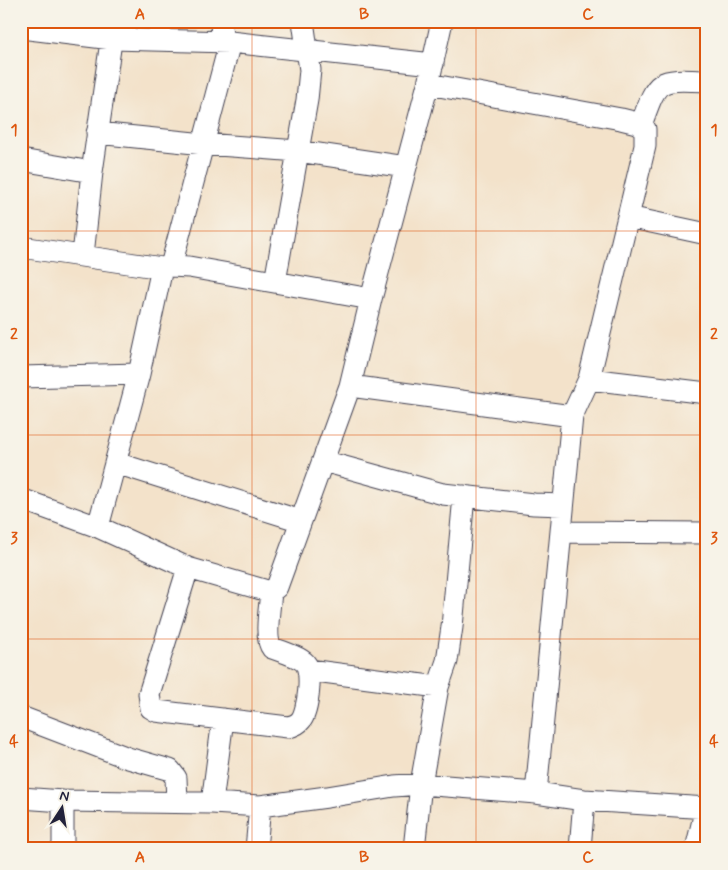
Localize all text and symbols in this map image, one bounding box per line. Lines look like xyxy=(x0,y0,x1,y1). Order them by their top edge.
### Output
text: A xyxy=(135,4,145,25)
text: B xyxy=(359,4,369,25)
text: C xyxy=(582,4,594,25)
text: 1 xyxy=(10,120,18,141)
text: 1 xyxy=(710,120,718,141)
text: 2 xyxy=(10,324,18,345)
text: 2 xyxy=(710,324,718,345)
text: 3 xyxy=(10,528,18,549)
text: 3 xyxy=(710,528,718,549)
text: 4 xyxy=(9,731,19,752)
text: 4 xyxy=(709,731,719,752)
north arrow xyxy=(38,782,88,832)
text: N xyxy=(58,786,71,806)
text: A xyxy=(135,847,145,868)
text: B xyxy=(359,847,369,868)
text: C xyxy=(582,847,594,868)

